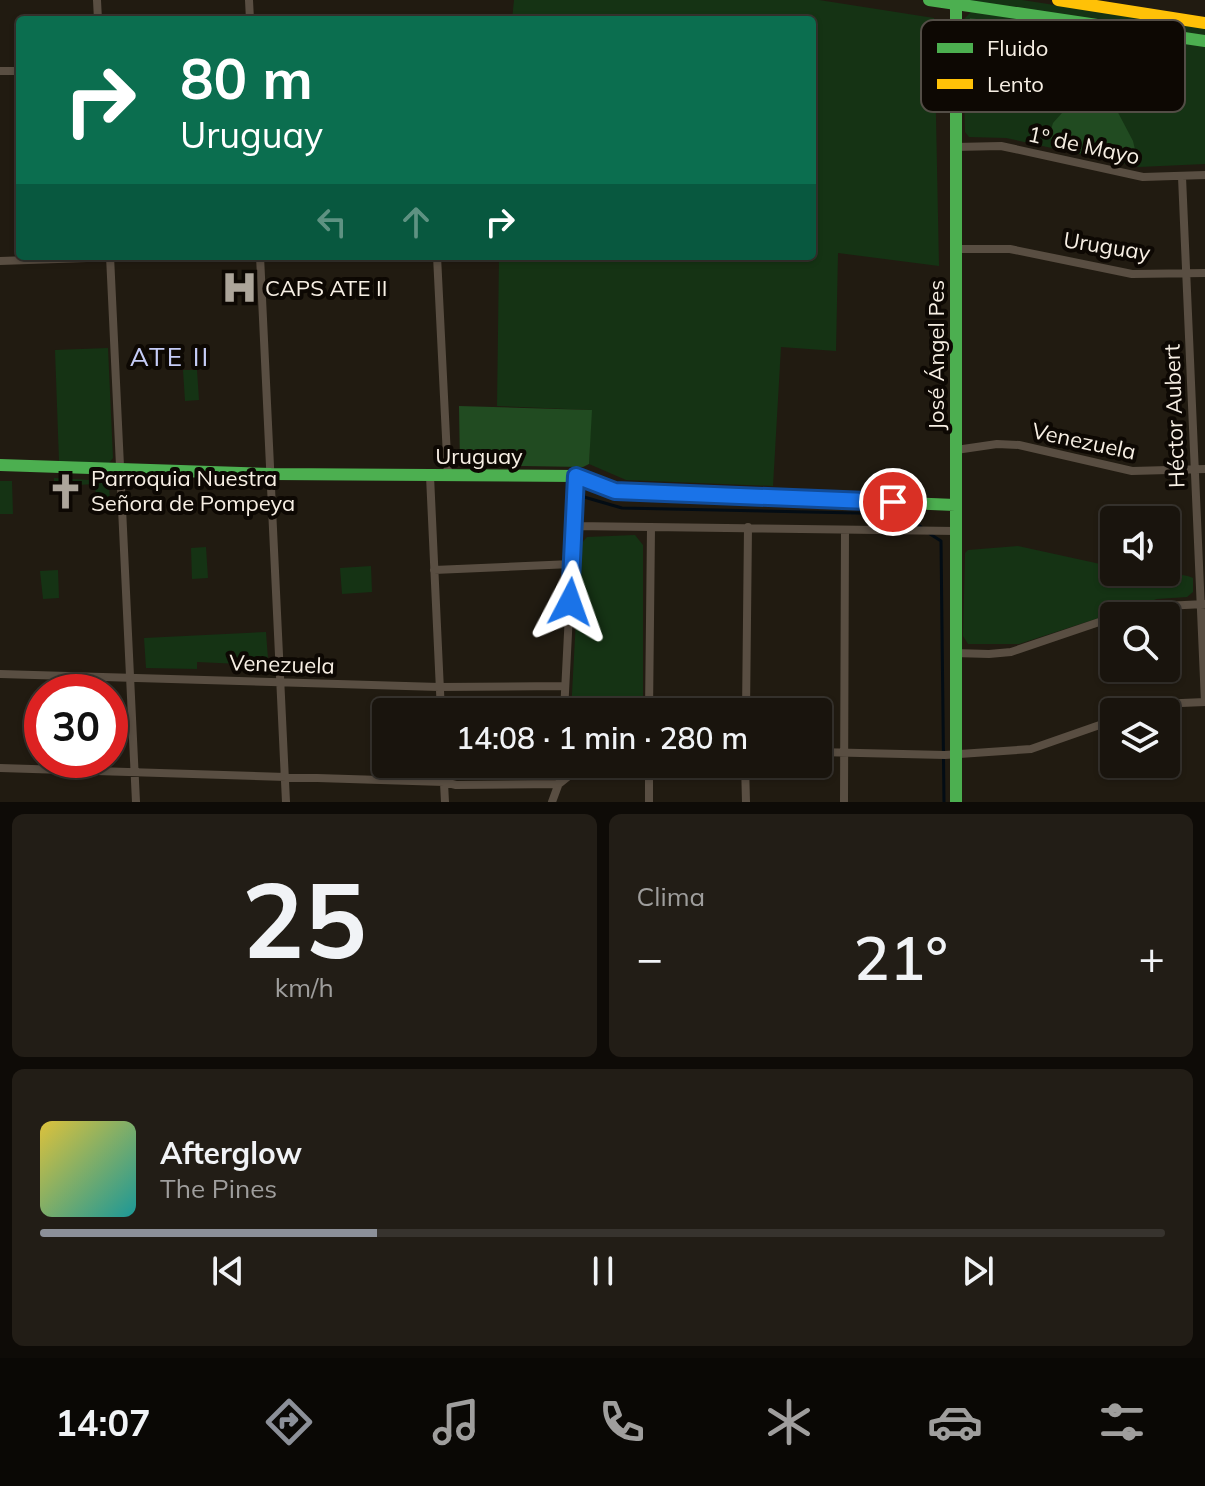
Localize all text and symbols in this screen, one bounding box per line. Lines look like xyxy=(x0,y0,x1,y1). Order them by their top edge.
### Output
legend xyxy=(921,20,1185,112)
text: Fluido xyxy=(987,34,1048,62)
text: 80 m xyxy=(180,43,313,113)
icon: right xyxy=(48,48,152,152)
text: Lento xyxy=(987,70,1044,98)
text: Uruguay xyxy=(180,112,323,157)
street label: 1º de Mayo xyxy=(1026,120,1142,170)
icon: left xyxy=(310,200,354,244)
icon: ahead xyxy=(394,200,438,244)
icon: right xyxy=(478,200,522,244)
street label: Uruguay xyxy=(1062,225,1153,267)
hospital icon: CAPS ATE II xyxy=(220,269,258,307)
place label: CAPS ATE II xyxy=(265,274,387,302)
street label: José Ángel Pes xyxy=(922,280,950,430)
district label: ATE II xyxy=(130,340,210,373)
street label: Héctor Aubert xyxy=(1157,343,1191,488)
street label: Venezuela xyxy=(1030,416,1138,466)
street label: Uruguay xyxy=(435,442,523,470)
place label: Parroquia Nuestra Señora de Pompeya xyxy=(91,464,295,517)
pin xyxy=(859,468,927,536)
church icon: Parroquia Nuestra Señora de Pompeya xyxy=(46,472,84,510)
icon: arrive xyxy=(871,480,915,524)
map controls xyxy=(1100,506,1180,778)
button: sound xyxy=(1100,506,1180,586)
position arrow xyxy=(528,560,612,644)
button: search xyxy=(1100,602,1180,682)
street label: Venezuela xyxy=(229,648,335,680)
speed limit sign: 30 xyxy=(24,674,128,778)
button: layers xyxy=(1100,698,1180,778)
text: 14:08 · 1 min · 280 m xyxy=(456,719,748,757)
text: 25 xyxy=(242,853,367,984)
text: Clima xyxy=(637,880,705,913)
text: 21° xyxy=(854,920,948,995)
text: − xyxy=(637,930,663,985)
text: + xyxy=(1139,930,1165,985)
text: km/h xyxy=(275,971,334,1004)
text: Afterglow xyxy=(160,1134,302,1172)
text: The Pines xyxy=(160,1172,277,1205)
icon: previous xyxy=(206,1249,250,1293)
icon: pause xyxy=(581,1249,625,1293)
icon: next xyxy=(956,1249,1000,1293)
icon: directions xyxy=(261,1394,317,1450)
icon: music xyxy=(428,1394,484,1450)
icon: phone xyxy=(594,1394,650,1450)
icon: climate xyxy=(761,1394,817,1450)
icon: car xyxy=(927,1394,983,1450)
icon: filters xyxy=(1094,1394,1150,1450)
text: 14:07 xyxy=(55,1400,151,1445)

